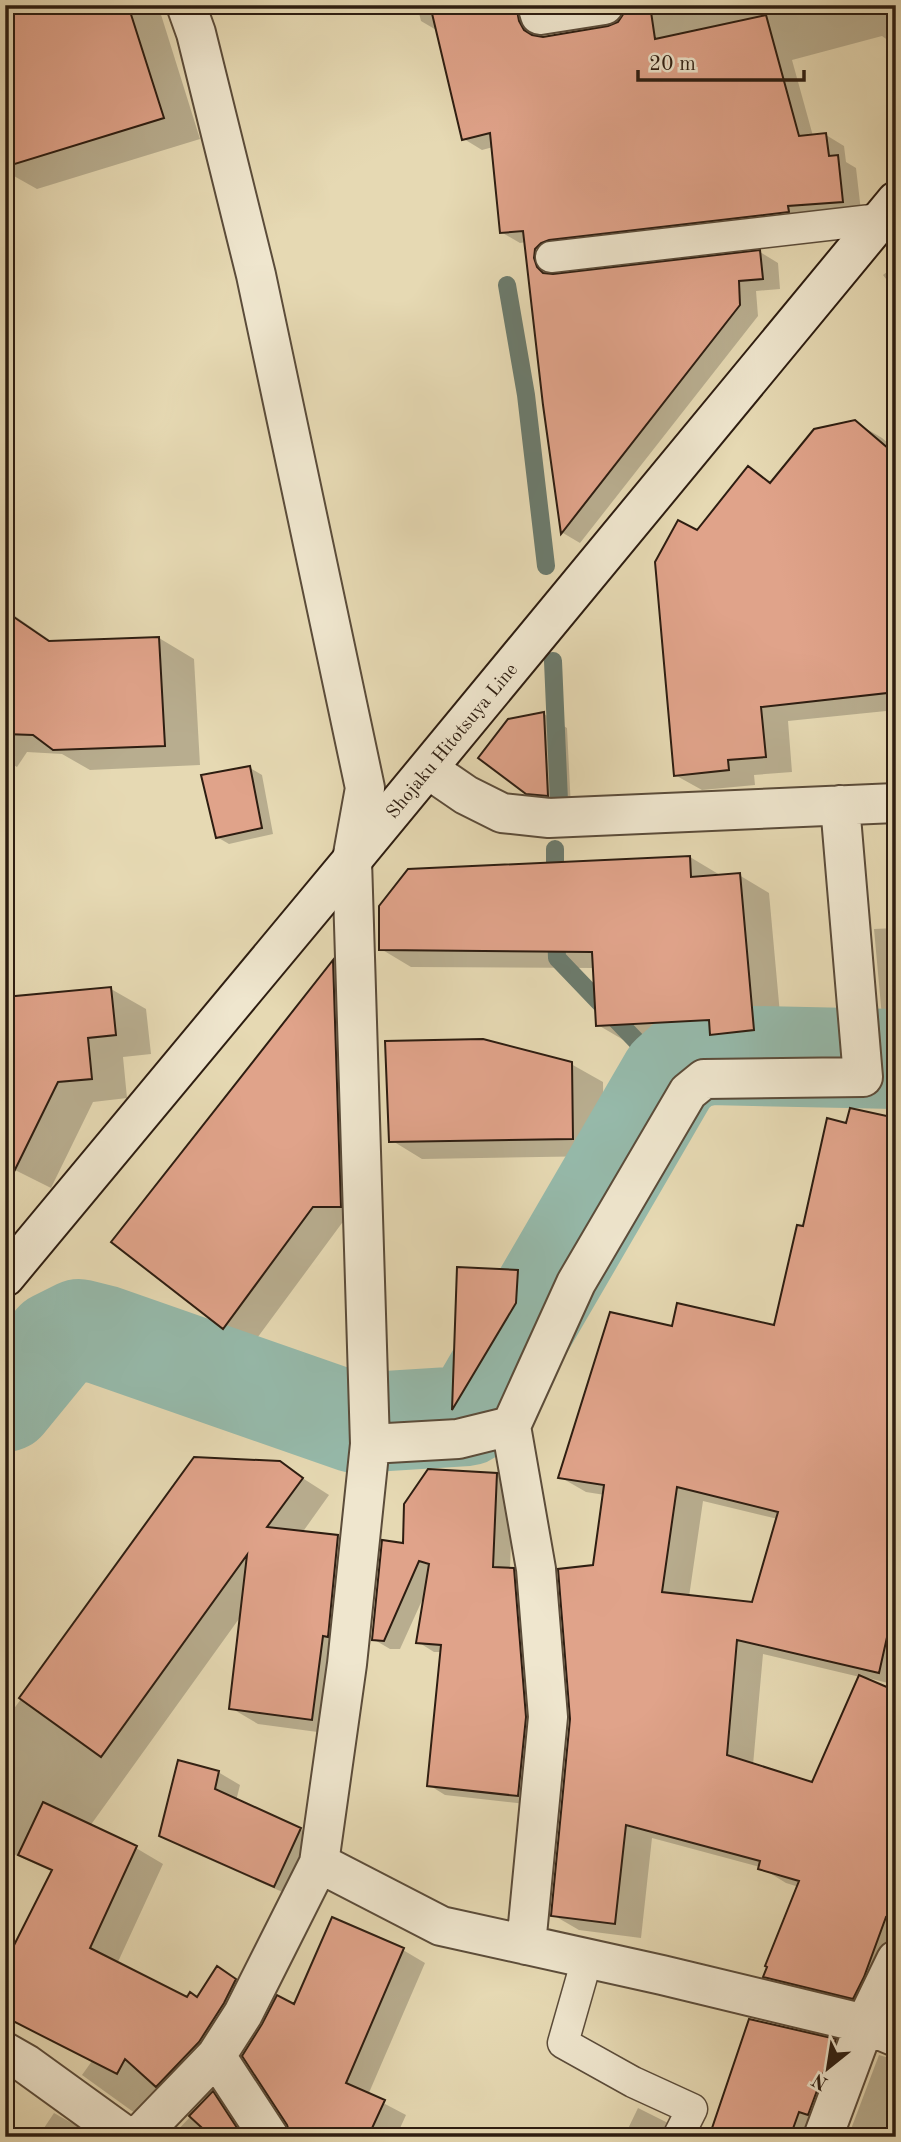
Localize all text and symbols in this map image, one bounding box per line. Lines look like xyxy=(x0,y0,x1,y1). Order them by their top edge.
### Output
scale bar xyxy=(638,38,805,82)
text: 20 m xyxy=(649,54,696,75)
street label: Shojaku Hitotsuya Line xyxy=(384,661,522,823)
north arrow xyxy=(792,2034,862,2104)
text: N xyxy=(809,2068,832,2092)

